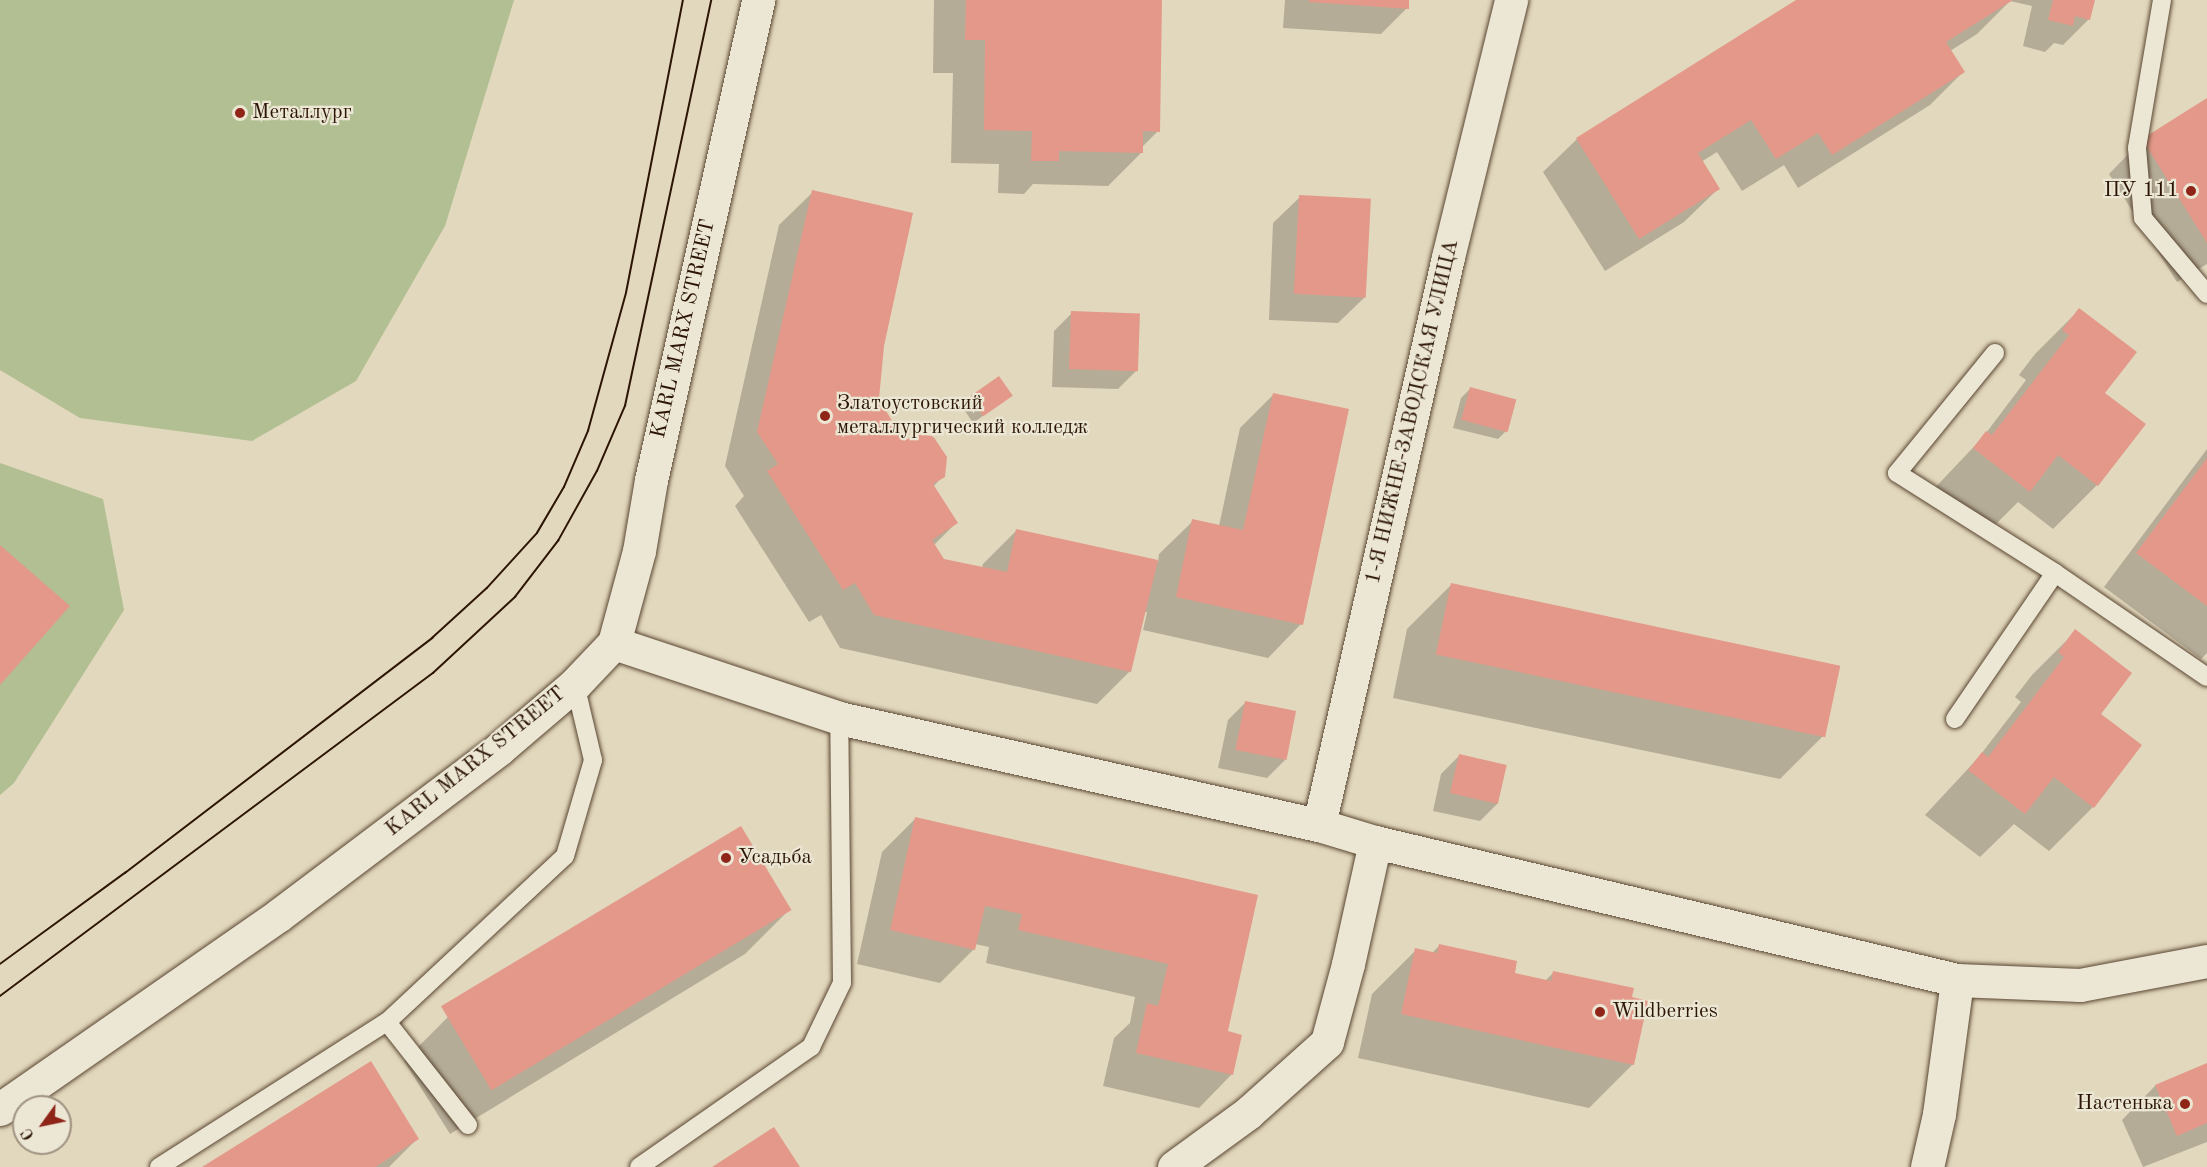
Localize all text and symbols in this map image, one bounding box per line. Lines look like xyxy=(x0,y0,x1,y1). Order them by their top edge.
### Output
place label: Металлург xyxy=(252,100,352,126)
marker: Металлург xyxy=(233,106,247,120)
place label: ПУ 111 xyxy=(2104,178,2179,204)
marker: ПУ 111 xyxy=(2184,184,2198,198)
street label: KARL MARX STREET xyxy=(647,217,721,441)
street label: 1-Я НИЖНЕ-ЗАВОДСКАЯ УЛИЦА xyxy=(1361,237,1465,587)
place label: Златоустовский металлургический колледж xyxy=(837,391,1088,441)
marker: Златоустовский металлургический колледж xyxy=(818,409,832,423)
street label: KARL MARX STREET xyxy=(381,682,571,842)
place label: Усадьба xyxy=(738,845,812,871)
marker: Усадьба xyxy=(719,851,733,865)
place label: Wildberries xyxy=(1612,999,1718,1025)
marker: Wildberries xyxy=(1593,1005,1607,1019)
place label: Настенька xyxy=(2076,1091,2173,1117)
north arrow xyxy=(12,1095,72,1155)
marker: Настенька xyxy=(2178,1097,2192,1111)
text: С xyxy=(19,1125,38,1143)

